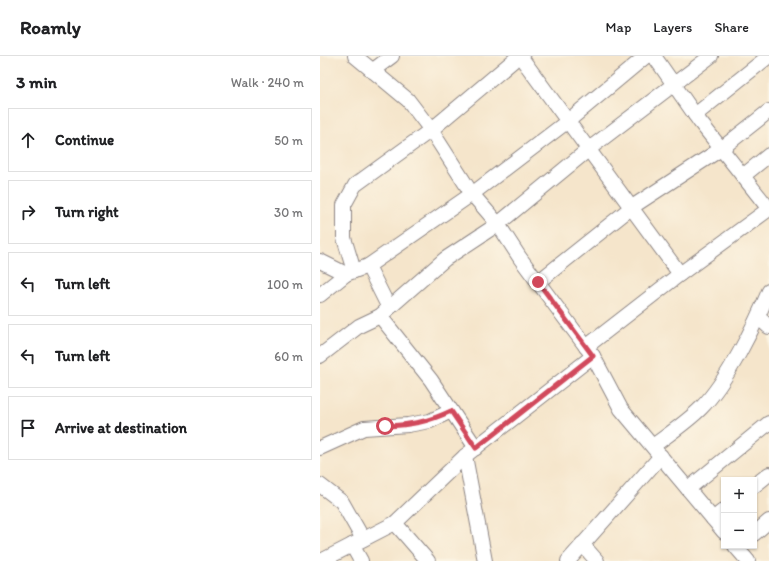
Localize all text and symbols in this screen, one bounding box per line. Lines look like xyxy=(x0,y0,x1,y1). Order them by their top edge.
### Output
text: Roamly xyxy=(20,16,81,39)
text: Map xyxy=(606,19,631,36)
text: Layers xyxy=(653,19,692,36)
text: Share xyxy=(714,19,749,36)
text: 3 min xyxy=(16,72,57,92)
text: Walk · 240 m xyxy=(231,75,304,90)
icon: ahead xyxy=(17,129,39,151)
text: Continue xyxy=(55,131,114,149)
text: 50 m xyxy=(274,133,303,148)
icon: right xyxy=(17,201,39,223)
text: Turn right xyxy=(55,203,119,221)
text: 30 m xyxy=(274,205,303,220)
icon: left xyxy=(17,273,39,295)
route end xyxy=(529,273,547,291)
text: Turn left xyxy=(55,275,110,293)
text: 100 m xyxy=(267,277,303,292)
icon: left xyxy=(17,345,39,367)
text: Turn left xyxy=(55,347,110,365)
text: 60 m xyxy=(274,349,303,364)
icon: arrive xyxy=(17,417,39,439)
route start xyxy=(376,417,394,435)
text: Arrive at destination xyxy=(55,419,187,437)
map controls xyxy=(721,477,757,549)
button: + xyxy=(721,477,757,513)
button: − xyxy=(721,513,757,549)

